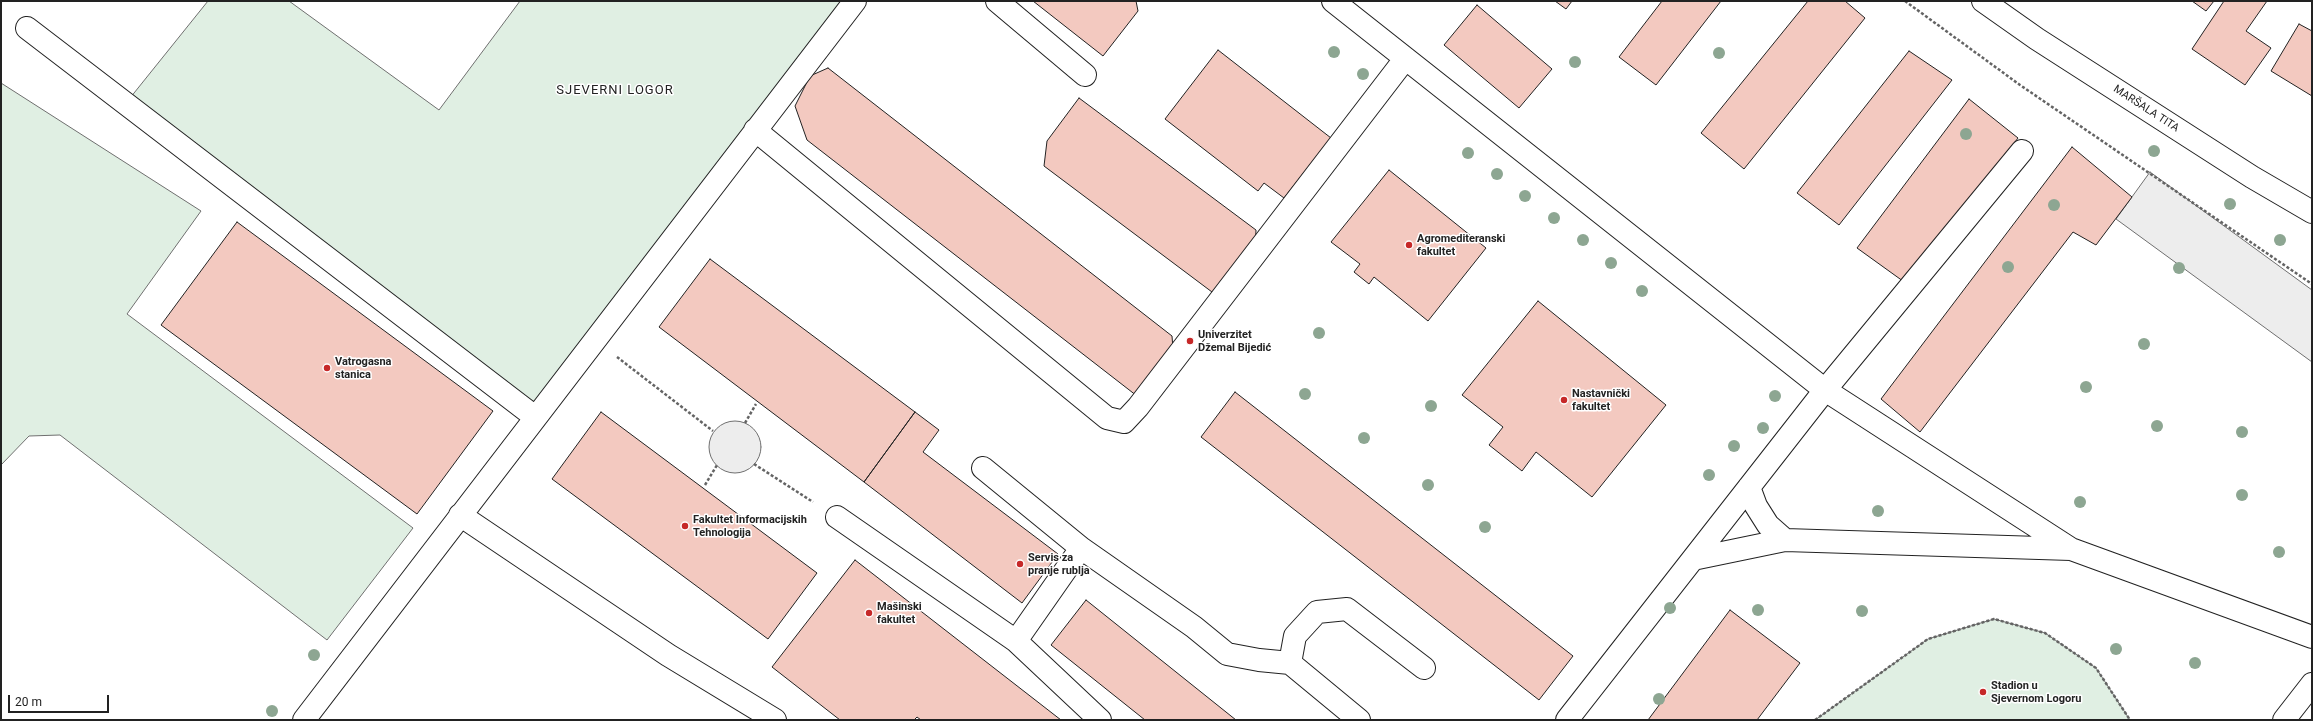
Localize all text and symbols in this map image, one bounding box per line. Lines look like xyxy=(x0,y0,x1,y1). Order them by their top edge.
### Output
district label: SJEVERNI LOGOR xyxy=(556,83,674,99)
street label: MARŠALA TITA xyxy=(2111,83,2181,135)
place label: Agromediteranski fakultet xyxy=(1417,232,1505,258)
marker: Agromediteranski fakultet xyxy=(1404,240,1414,250)
place label: Univerzitet Džemal Bijedić xyxy=(1198,328,1271,354)
marker: Univerzitet Džemal Bijedić xyxy=(1185,336,1195,346)
place label: Vatrogasna stanica xyxy=(335,355,391,381)
marker: Vatrogasna stanica xyxy=(322,363,332,373)
place label: Nastavnički fakultet xyxy=(1572,387,1630,413)
marker: Nastavnički fakultet xyxy=(1559,395,1569,405)
place label: Fakultet Informacijskih Tehnologija xyxy=(693,513,807,539)
marker: Fakultet Informacijskih Tehnologija xyxy=(680,521,690,531)
place label: Servis za pranje rublja xyxy=(1028,551,1090,577)
marker: Servis za pranje rublja xyxy=(1015,559,1025,569)
place label: Mašinski fakultet xyxy=(877,600,922,626)
marker: Mašinski fakultet xyxy=(864,608,874,618)
place label: Stadion u Sjevernom Logoru xyxy=(1991,679,2081,705)
scale bar xyxy=(10,687,111,713)
marker: Stadion u Sjevernom Logoru xyxy=(1978,687,1988,697)
text: 20 m xyxy=(15,695,42,709)

